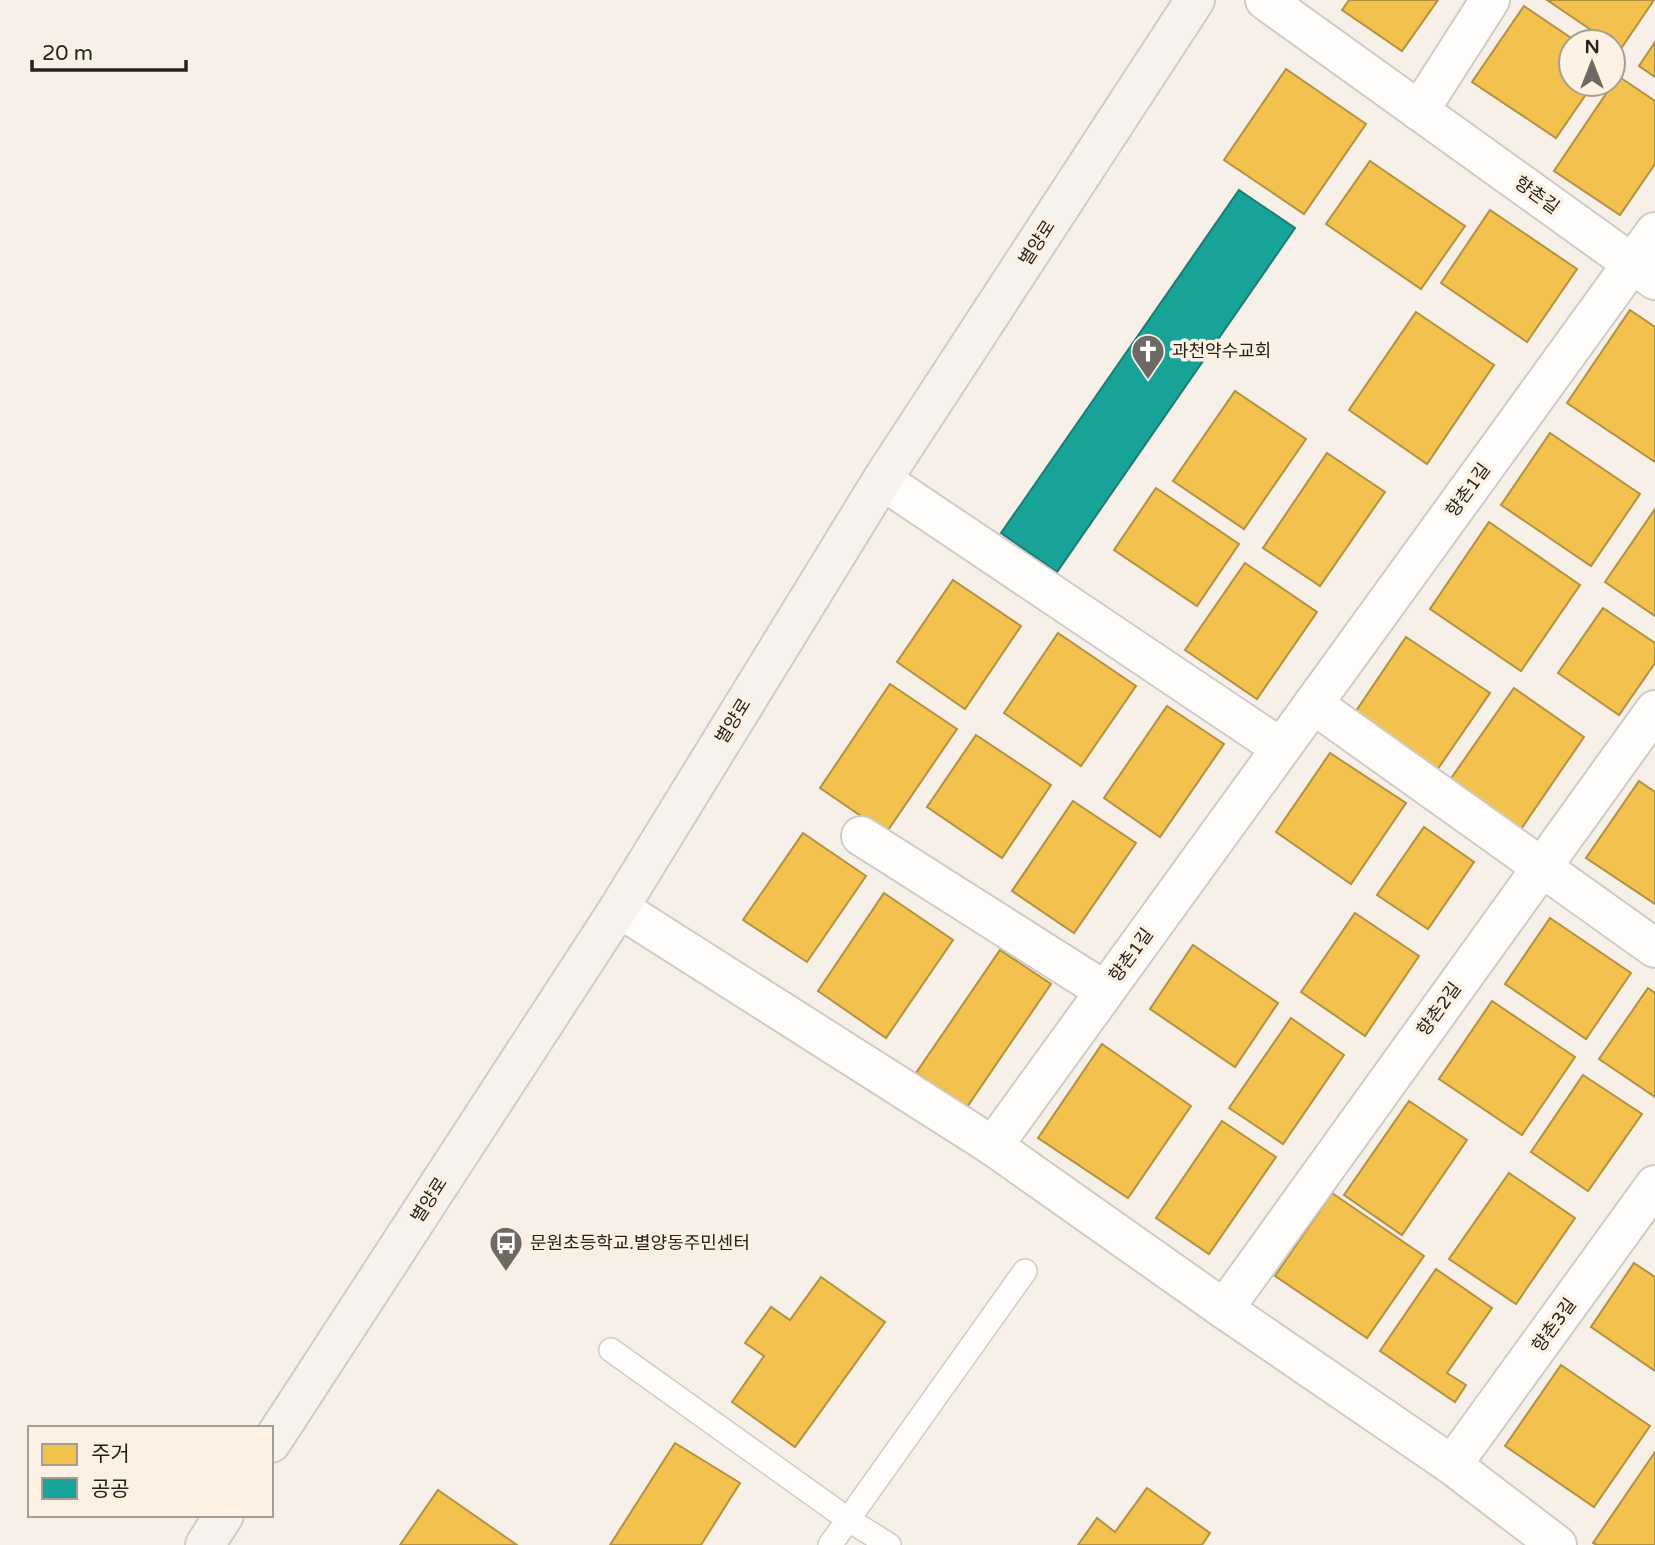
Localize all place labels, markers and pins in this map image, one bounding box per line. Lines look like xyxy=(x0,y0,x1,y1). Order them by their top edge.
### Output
church icon: 과천약수교회 xyxy=(1129,332,1167,381)
place label: 과천약수교회 xyxy=(1172,340,1271,362)
bus stop icon: 문원초등학교.별양동주민센터 xyxy=(487,1224,525,1273)
place label: 문원초등학교.별양동주민센터 xyxy=(530,1232,750,1254)

